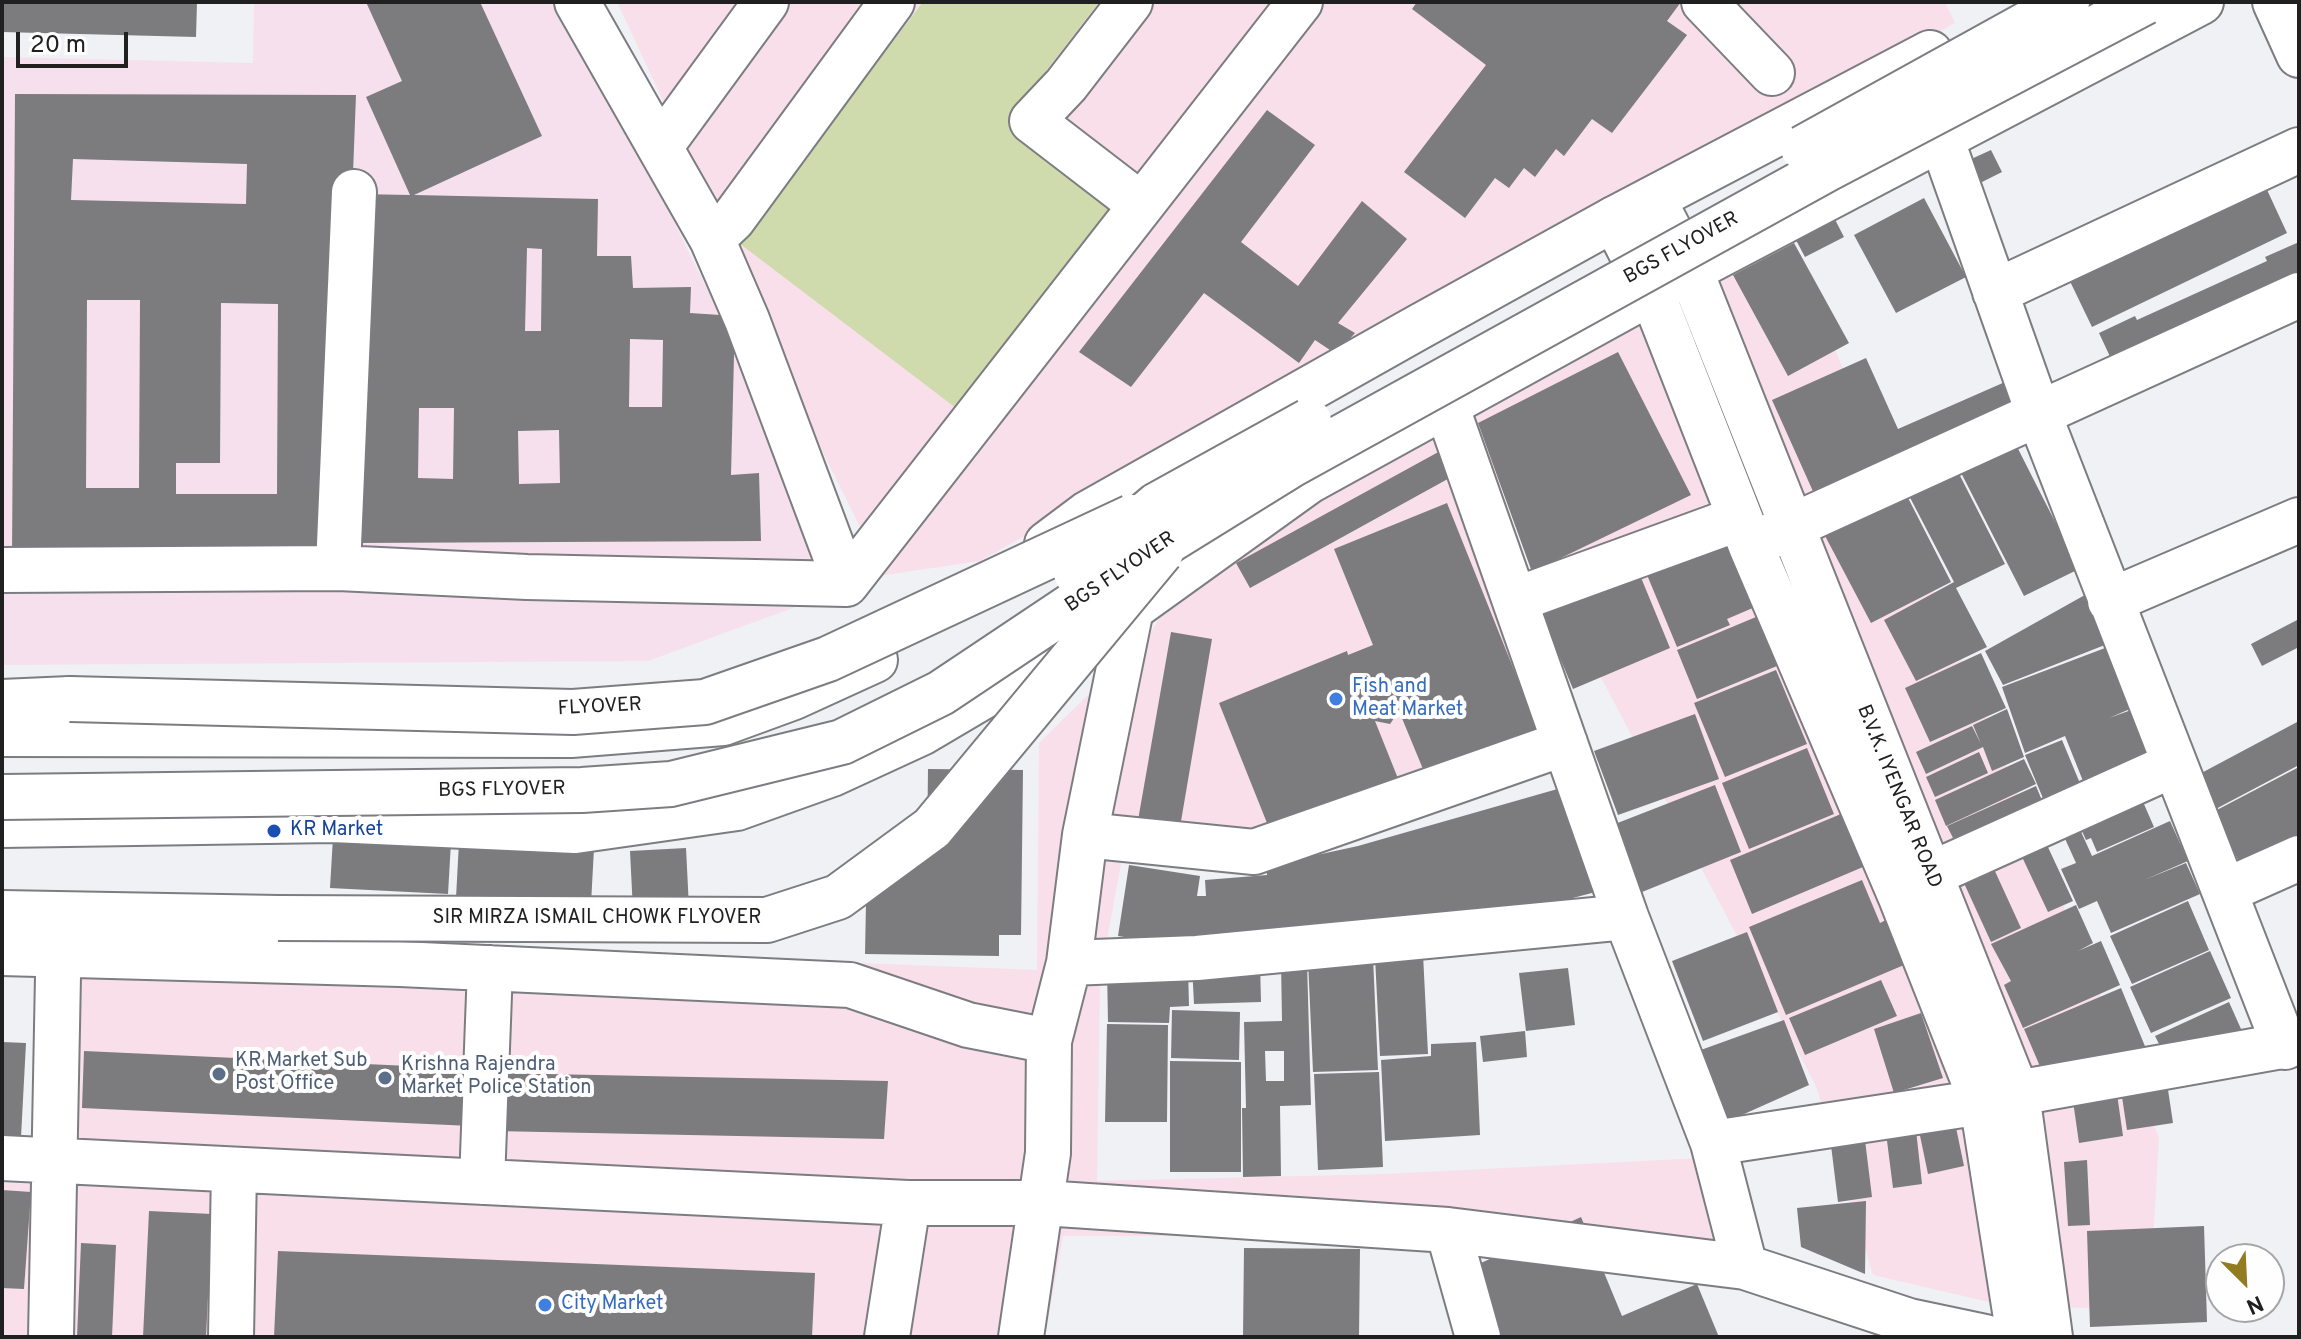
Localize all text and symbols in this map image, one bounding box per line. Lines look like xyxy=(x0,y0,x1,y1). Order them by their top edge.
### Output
scale bar xyxy=(20,16,132,66)
text: 20 m xyxy=(30,31,86,61)
street label: BGS FLYOVER xyxy=(1620,208,1744,290)
street label: BGS FLYOVER xyxy=(1061,527,1181,619)
place label: Fish and Meat Market xyxy=(1352,676,1463,723)
marker: Fish and Meat Market xyxy=(1327,690,1345,708)
street label: FLYOVER xyxy=(557,694,643,722)
street label: B.V.K. IYENGAR ROAD xyxy=(1850,702,1946,892)
street label: BGS FLYOVER xyxy=(438,778,566,804)
place label: KR Market xyxy=(290,819,383,843)
marker: KR Market xyxy=(265,822,283,840)
street label: SIR MIRZA ISMAIL CHOWK FLYOVER xyxy=(432,907,762,931)
place label: KR Market Sub Post Office xyxy=(235,1050,367,1097)
place label: Krishna Rajendra Market Police Station xyxy=(401,1054,591,1101)
marker: KR Market Sub Post Office xyxy=(210,1065,228,1083)
marker: Krishna Rajendra Market Police Station xyxy=(376,1069,394,1087)
north arrow xyxy=(2205,1243,2285,1323)
text: N xyxy=(2241,1288,2267,1319)
place label: City Market xyxy=(561,1293,664,1317)
marker: City Market xyxy=(536,1296,554,1314)

